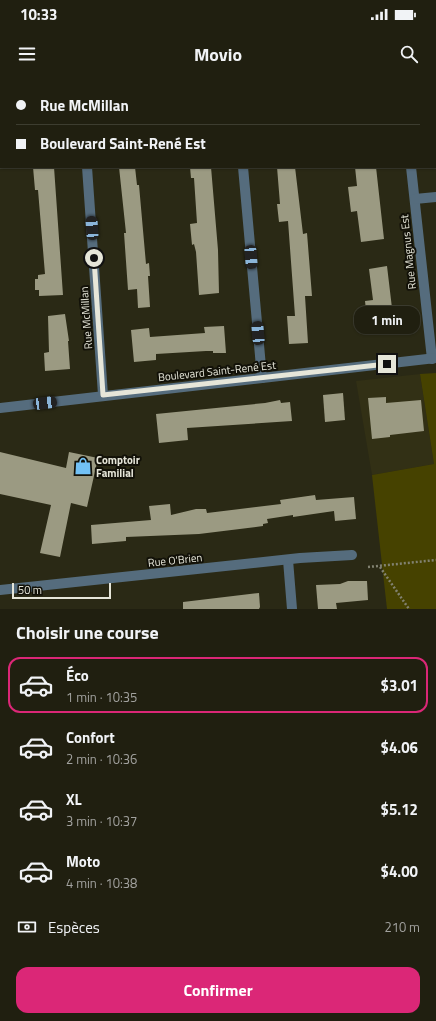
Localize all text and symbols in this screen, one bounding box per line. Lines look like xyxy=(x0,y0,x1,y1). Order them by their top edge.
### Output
text: 10:33 xyxy=(20,3,57,26)
text: Movio xyxy=(194,41,242,68)
icon: menu xyxy=(16,43,38,65)
icon: search xyxy=(398,43,420,65)
text: Rue McMillan xyxy=(40,94,129,117)
text: Boulevard Saint-René Est xyxy=(40,132,206,155)
street label: Rue Magnus Est xyxy=(396,214,420,290)
car xyxy=(85,216,99,240)
car xyxy=(244,245,258,269)
route start xyxy=(85,249,103,267)
street label: Rue McMillan xyxy=(76,286,96,350)
callout: 1 min xyxy=(354,306,420,334)
text: 1 min xyxy=(371,310,403,330)
car xyxy=(251,321,265,345)
route end xyxy=(378,355,396,373)
street label: Boulevard Saint-René Est xyxy=(157,357,277,385)
car xyxy=(32,396,58,410)
place label: Comptoir Familial xyxy=(96,452,140,481)
shop icon: Comptoir Familial xyxy=(73,456,93,476)
street label: Rue O'Brien xyxy=(147,549,203,571)
scale bar xyxy=(12,581,111,600)
text: 50 m xyxy=(18,582,42,598)
text: Choisir une course xyxy=(16,619,159,646)
text: Éco xyxy=(66,664,89,687)
icon: car xyxy=(18,667,54,703)
text: $3.01 xyxy=(381,674,418,697)
text: 1 min · 10:35 xyxy=(66,687,137,707)
text: Confort xyxy=(66,726,115,749)
icon: car xyxy=(18,729,54,765)
text: $4.06 xyxy=(381,736,418,759)
text: 2 min · 10:36 xyxy=(66,749,137,769)
text: XL xyxy=(66,788,82,811)
icon: car xyxy=(18,791,54,827)
text: $5.12 xyxy=(381,798,418,821)
text: 3 min · 10:37 xyxy=(66,811,137,831)
text: Moto xyxy=(66,850,100,873)
icon: car xyxy=(18,853,54,889)
text: $4.00 xyxy=(381,860,418,883)
text: 4 min · 10:38 xyxy=(66,873,137,893)
icon: cash xyxy=(16,916,38,938)
text: Espèces xyxy=(48,916,100,939)
text: 210 m xyxy=(384,917,420,937)
button: Confirmer xyxy=(16,967,420,1013)

